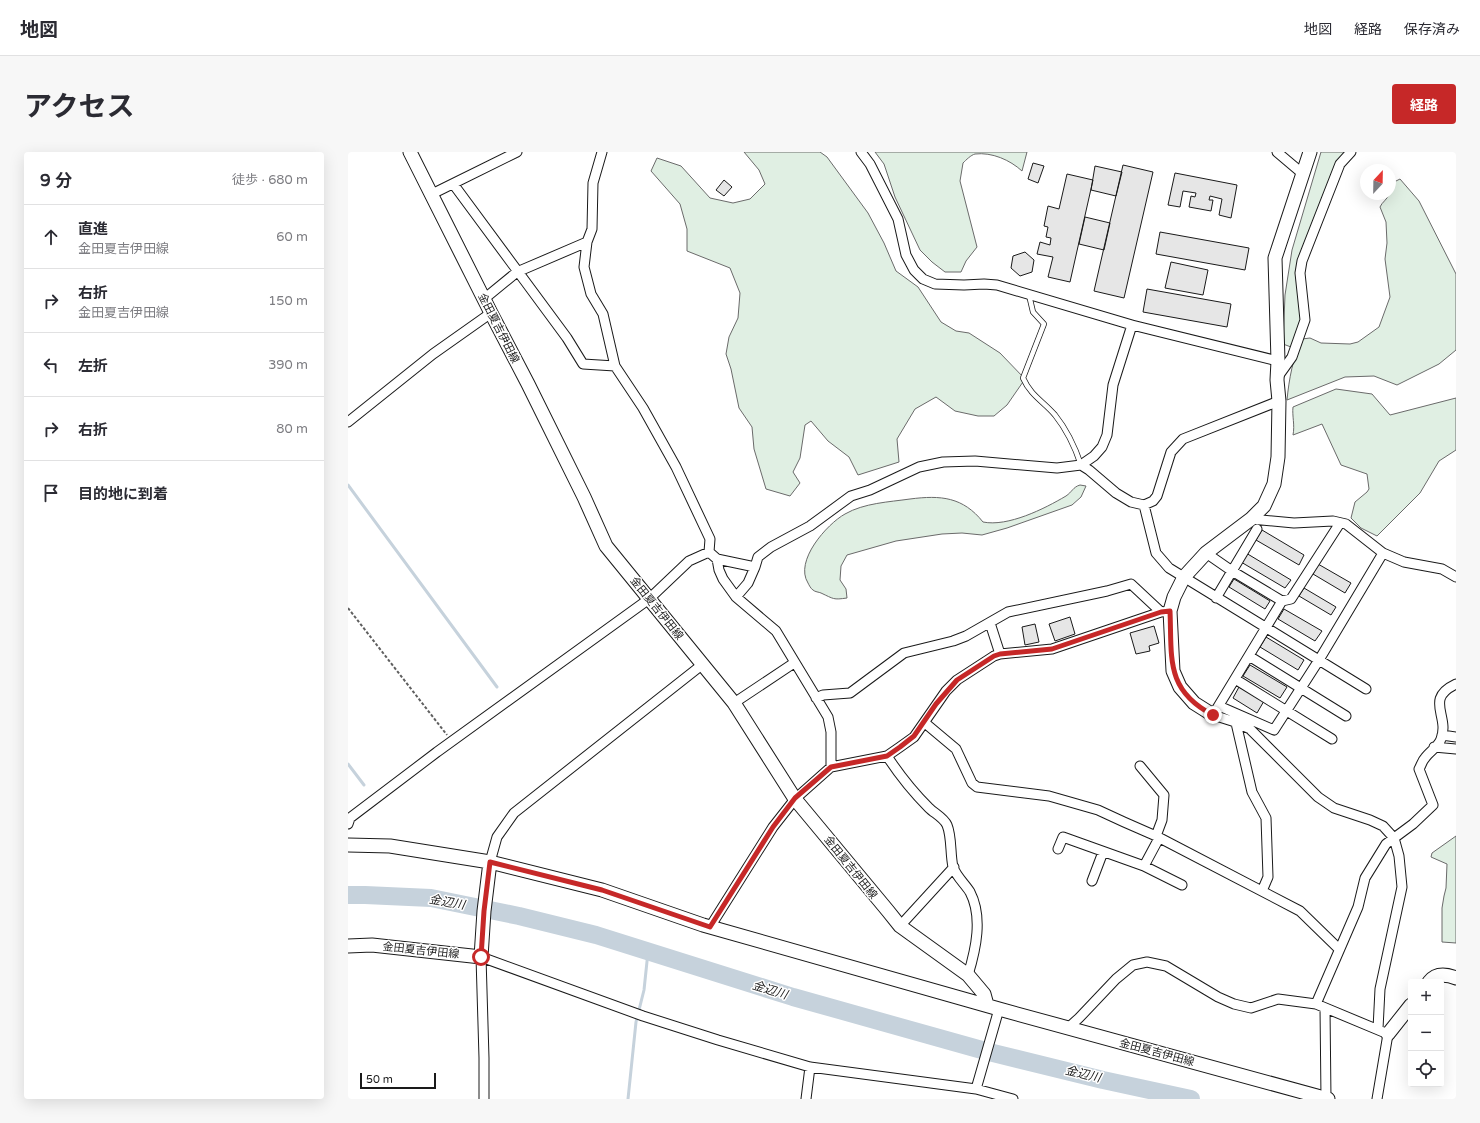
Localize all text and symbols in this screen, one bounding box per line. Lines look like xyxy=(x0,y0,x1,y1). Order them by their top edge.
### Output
text: 地図 xyxy=(20,19,58,41)
text: 地図 xyxy=(1304,21,1332,38)
text: 経路 xyxy=(1354,21,1382,38)
text: 保存済み xyxy=(1404,21,1460,38)
button: 経路 xyxy=(1392,84,1456,124)
text: アクセス xyxy=(24,90,135,124)
north arrow xyxy=(1360,164,1396,200)
text: 9 分 xyxy=(40,170,72,191)
text: 徒歩 · 680 m xyxy=(232,172,308,188)
text: 直進 xyxy=(78,220,108,238)
icon: ahead xyxy=(40,226,62,248)
text: 60 m xyxy=(276,229,308,245)
text: 金田夏吉伊田線 xyxy=(78,241,169,257)
text: 右折 xyxy=(78,284,108,302)
icon: right xyxy=(40,290,62,312)
street label: 金田夏吉伊田線 xyxy=(475,291,522,365)
text: 150 m xyxy=(268,293,308,309)
text: 金田夏吉伊田線 xyxy=(78,305,169,321)
icon: left xyxy=(40,354,62,376)
text: 左折 xyxy=(78,357,108,375)
text: 390 m xyxy=(268,357,308,373)
icon: right xyxy=(40,418,62,440)
text: 右折 xyxy=(78,421,108,439)
text: 80 m xyxy=(276,421,308,437)
icon: arrive xyxy=(40,482,62,504)
text: 目的地に到着 xyxy=(78,485,168,503)
street label: 金田夏吉伊田線 xyxy=(627,574,686,642)
route end xyxy=(1204,706,1222,724)
street label: 金田夏吉伊田線 xyxy=(821,833,880,901)
water label: 金辺川 xyxy=(428,892,468,912)
street label: 金田夏吉伊田線 xyxy=(382,940,460,961)
route start xyxy=(472,948,490,966)
water label: 金辺川 xyxy=(751,978,791,1003)
map controls xyxy=(1408,979,1444,1087)
button: + xyxy=(1408,979,1444,1015)
button: − xyxy=(1408,1015,1444,1051)
street label: 金田夏吉伊田線 xyxy=(1118,1036,1196,1069)
button: locate xyxy=(1408,1051,1444,1087)
water label: 金辺川 xyxy=(1064,1063,1104,1085)
scale bar xyxy=(360,1071,436,1090)
text: 50 m xyxy=(366,1073,393,1086)

